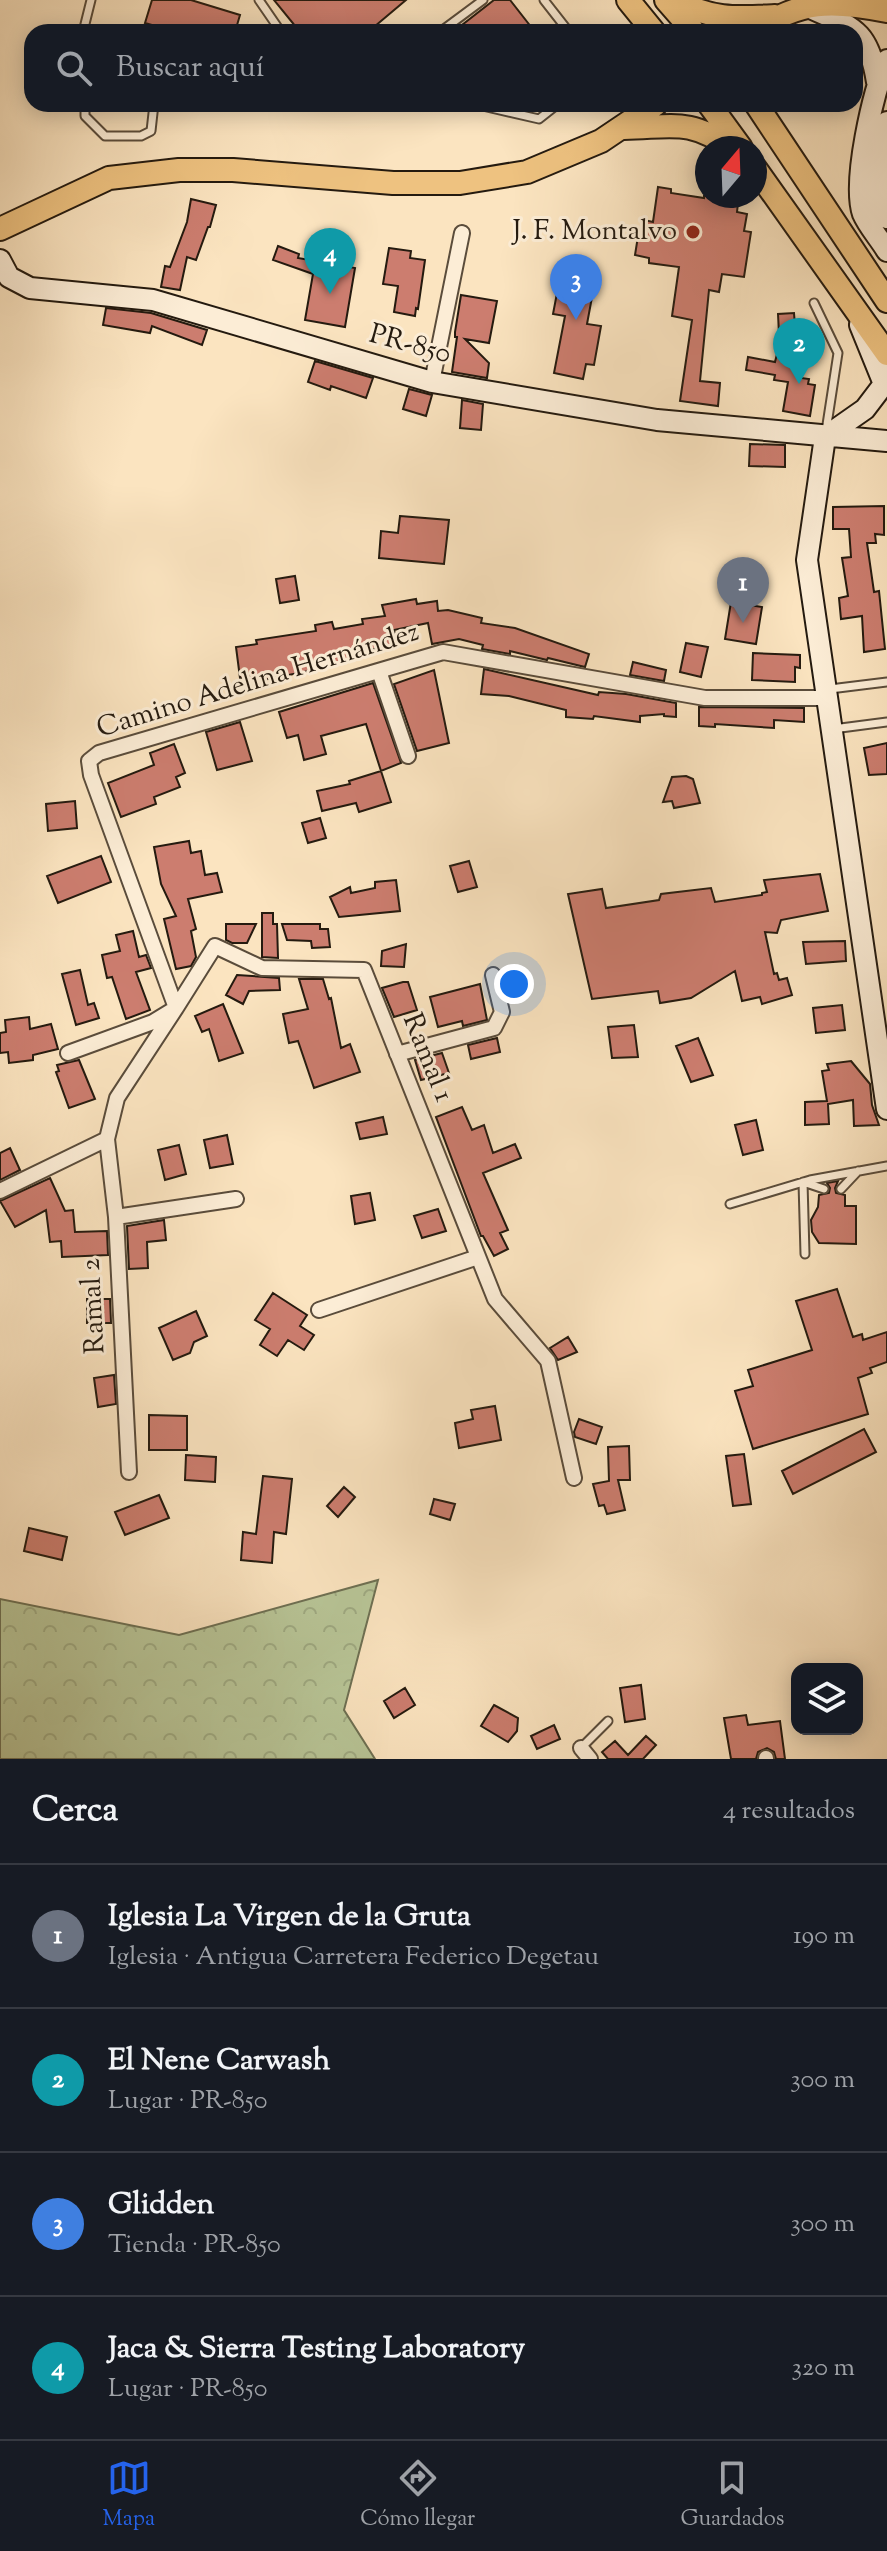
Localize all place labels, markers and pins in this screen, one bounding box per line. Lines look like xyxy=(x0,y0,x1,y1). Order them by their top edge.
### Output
place label: J. F. Montalvo xyxy=(510,212,677,252)
marker: J. F. Montalvo xyxy=(684,223,702,241)
pin: 4 xyxy=(304,228,356,294)
pin: 3 xyxy=(550,254,602,320)
pin: 2 xyxy=(773,318,825,384)
pin: 1 xyxy=(717,557,769,623)

